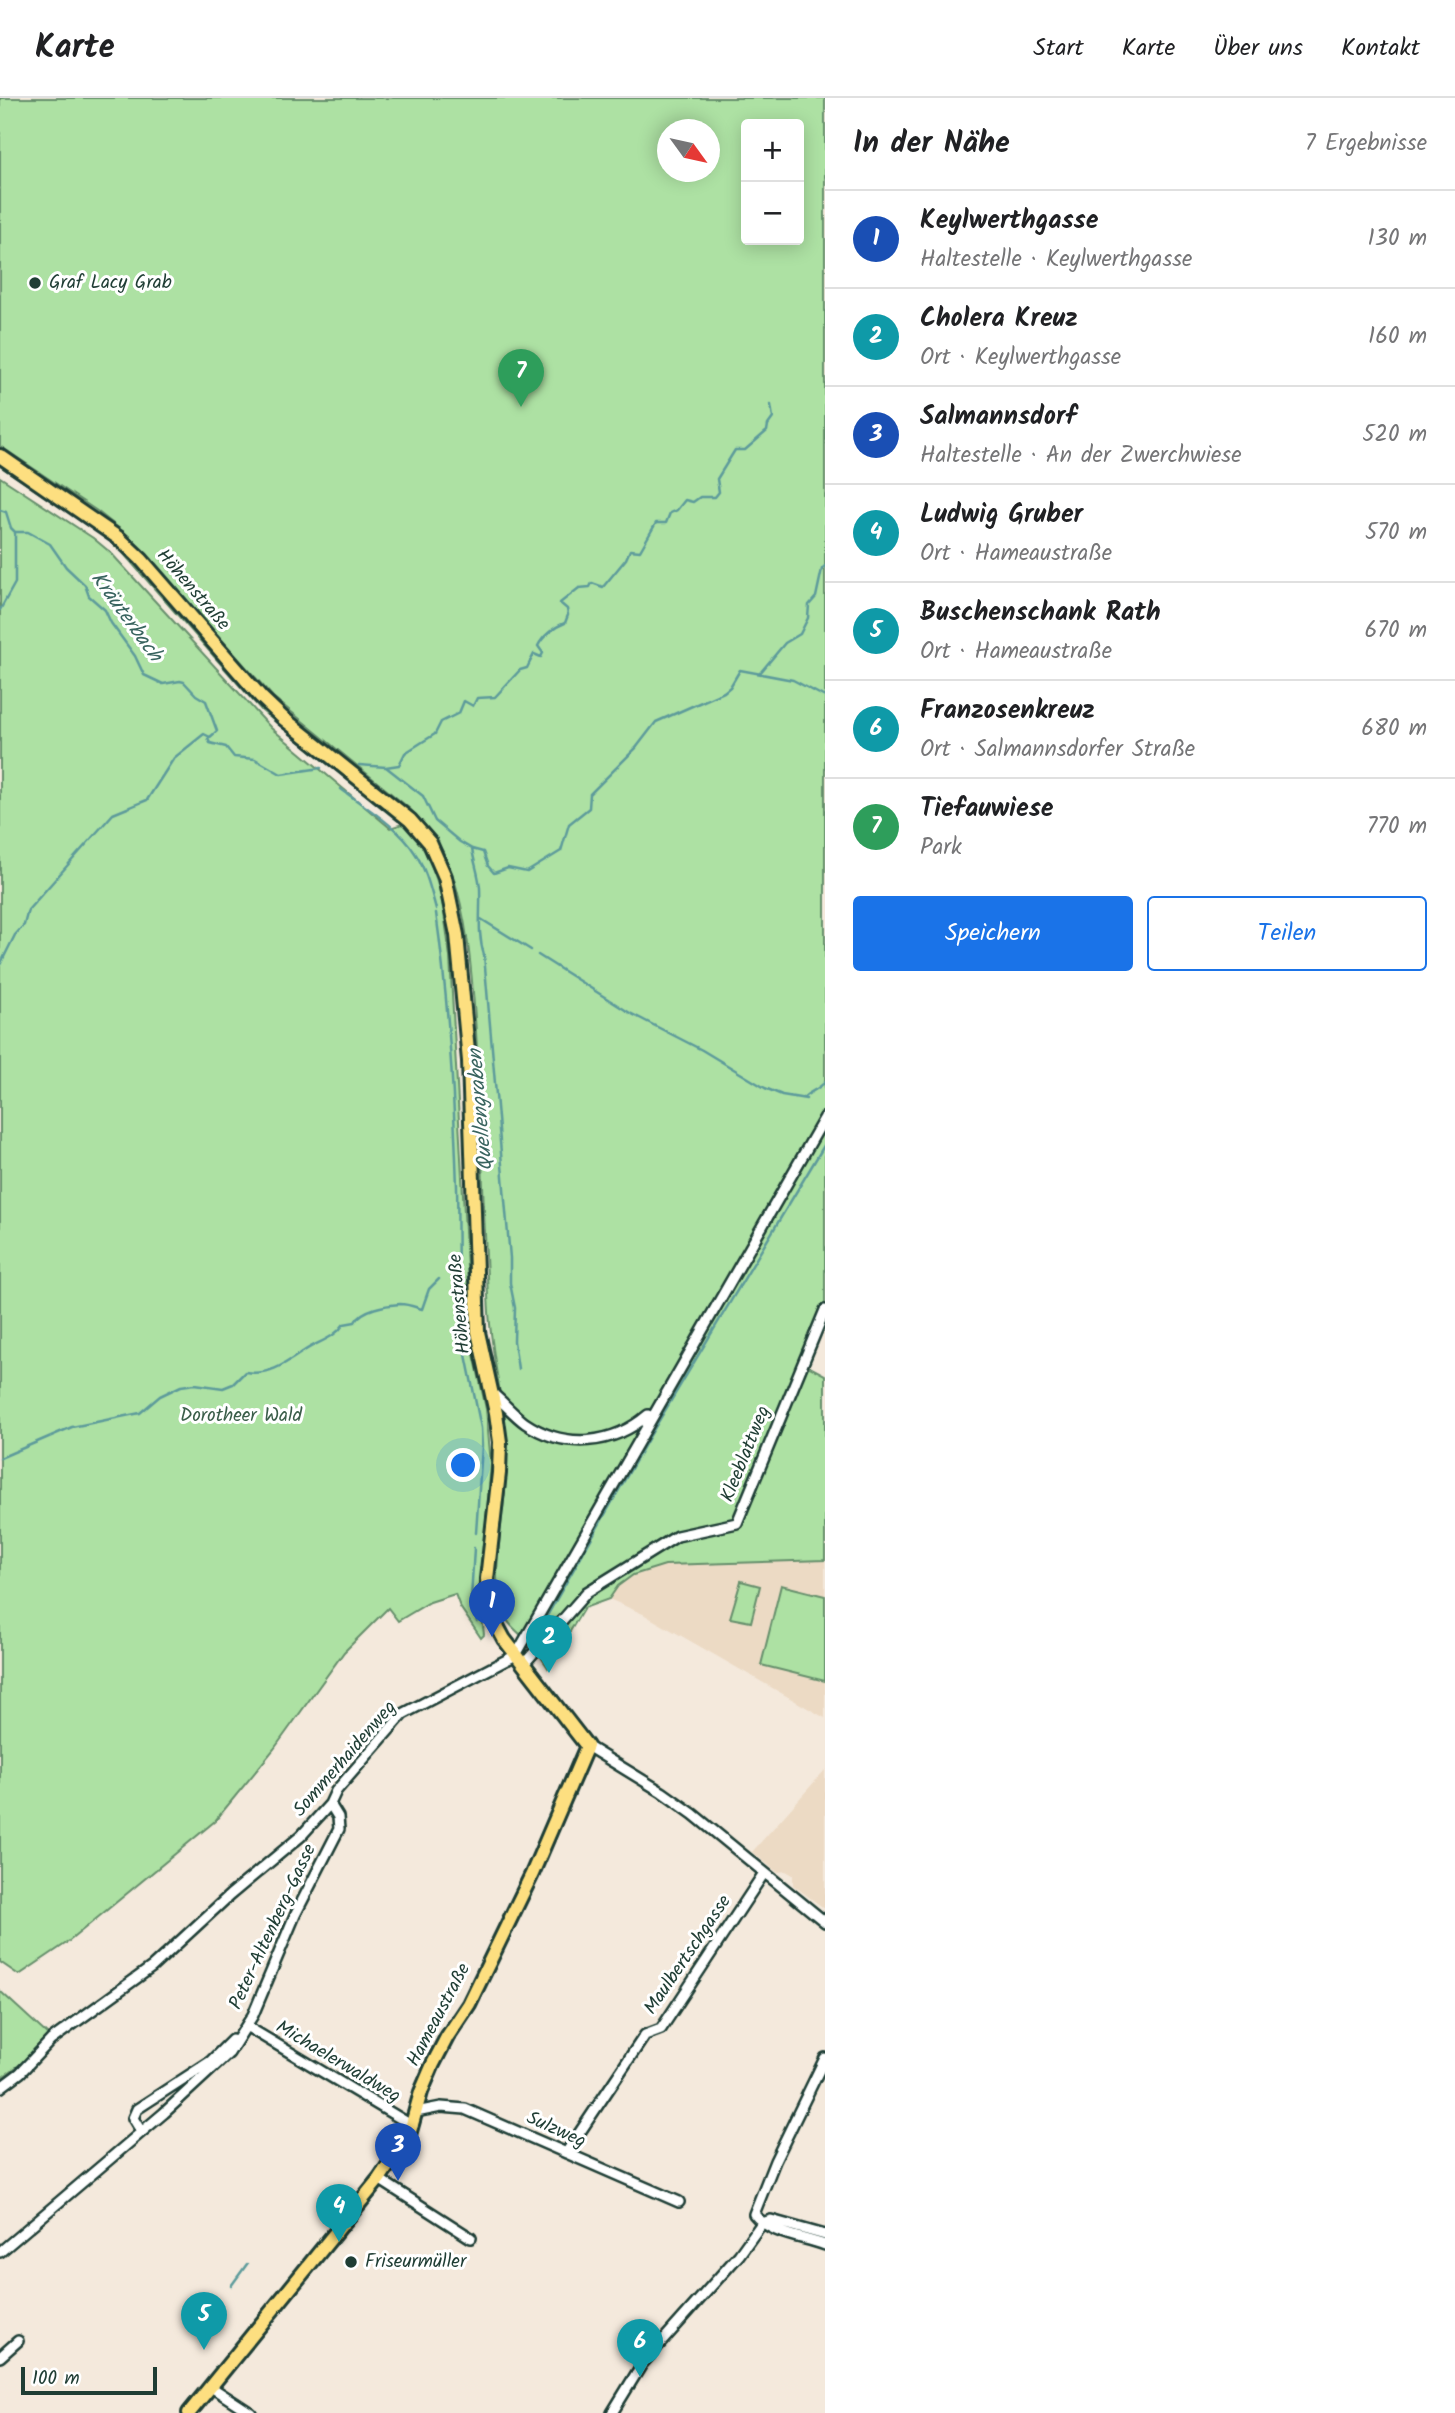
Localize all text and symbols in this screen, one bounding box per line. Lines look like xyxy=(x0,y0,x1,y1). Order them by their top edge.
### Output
text: Karte xyxy=(35,22,115,75)
text: Start xyxy=(1033,29,1084,68)
text: Karte xyxy=(1122,29,1175,68)
text: Über uns xyxy=(1213,29,1303,68)
text: Kontakt xyxy=(1341,29,1420,68)
north arrow xyxy=(657,119,720,182)
map controls xyxy=(741,119,804,245)
button: + xyxy=(741,119,804,182)
text: In der Nähe xyxy=(853,120,1010,168)
text: 7 Ergebnisse xyxy=(1305,126,1427,162)
button: − xyxy=(741,182,804,245)
text: Keylwerthgasse xyxy=(920,200,1098,242)
text: 1 xyxy=(873,221,879,257)
text: 130 m xyxy=(1368,221,1427,257)
text: Haltestelle · Keylwerthgasse xyxy=(920,242,1192,278)
place label: Graf Lacy Grab xyxy=(49,268,172,298)
marker: Graf Lacy Grab xyxy=(27,275,43,291)
text: Cholera Kreuz xyxy=(920,298,1078,340)
text: 2 xyxy=(869,319,883,355)
text: 160 m xyxy=(1368,319,1427,355)
text: Ort · Keylwerthgasse xyxy=(920,340,1121,376)
pin: 7 xyxy=(498,349,544,407)
text: Salmannsdorf xyxy=(920,396,1077,438)
text: 3 xyxy=(870,417,882,453)
text: 520 m xyxy=(1362,417,1427,453)
text: Haltestelle · An der Zwerchwiese xyxy=(920,438,1242,474)
text: Ludwig Gruber xyxy=(920,494,1083,536)
text: 4 xyxy=(870,515,882,551)
text: 570 m xyxy=(1365,515,1427,551)
text: Ort · Hameaustraße xyxy=(920,536,1112,572)
street label: Höhenstraße xyxy=(149,542,238,638)
water label: Kräuterbach xyxy=(82,565,171,671)
text: Buschenschank Rath xyxy=(920,592,1161,634)
text: 5 xyxy=(870,613,882,649)
text: 670 m xyxy=(1365,613,1427,649)
text: Ort · Hameaustraße xyxy=(920,634,1112,670)
text: Franzosenkreuz xyxy=(920,690,1095,732)
text: 6 xyxy=(870,711,882,747)
text: 680 m xyxy=(1361,711,1427,747)
text: Ort · Salmannsdorfer Straße xyxy=(920,732,1195,768)
text: Tiefauwiese xyxy=(920,788,1054,830)
text: 7 xyxy=(871,809,881,845)
text: 770 m xyxy=(1367,809,1427,845)
text: Park xyxy=(920,830,962,866)
button: Speichern xyxy=(853,896,1133,971)
button: Teilen xyxy=(1147,896,1427,971)
water label: Quellengraben xyxy=(459,1046,503,1172)
street label: Höhenstraße xyxy=(441,1252,479,1355)
park label: Dorotheer Wald xyxy=(180,1401,303,1431)
street label: Kleeblattweg xyxy=(713,1401,779,1507)
your location xyxy=(446,1448,480,1482)
pin: 1 xyxy=(469,1579,515,1637)
pin: 2 xyxy=(526,1615,572,1673)
street label: Sommerhaidenweg xyxy=(286,1694,404,1824)
street label: Peter-Altenberg-Gasse xyxy=(221,1839,325,2015)
street label: Maulbertschgasse xyxy=(637,1889,740,2021)
street label: Hameaustraße xyxy=(399,1957,479,2072)
street label: Michaelerwaldweg xyxy=(270,2013,406,2111)
street label: Sulzweg xyxy=(521,2104,591,2156)
pin: 3 xyxy=(375,2123,421,2181)
pin: 4 xyxy=(316,2184,362,2242)
place label: Friseurmüller xyxy=(365,2247,468,2277)
marker: Friseurmüller xyxy=(343,2254,359,2270)
pin: 5 xyxy=(181,2292,227,2350)
pin: 6 xyxy=(617,2319,663,2377)
scale bar xyxy=(21,2364,158,2396)
text: 100 m xyxy=(32,2364,80,2394)

